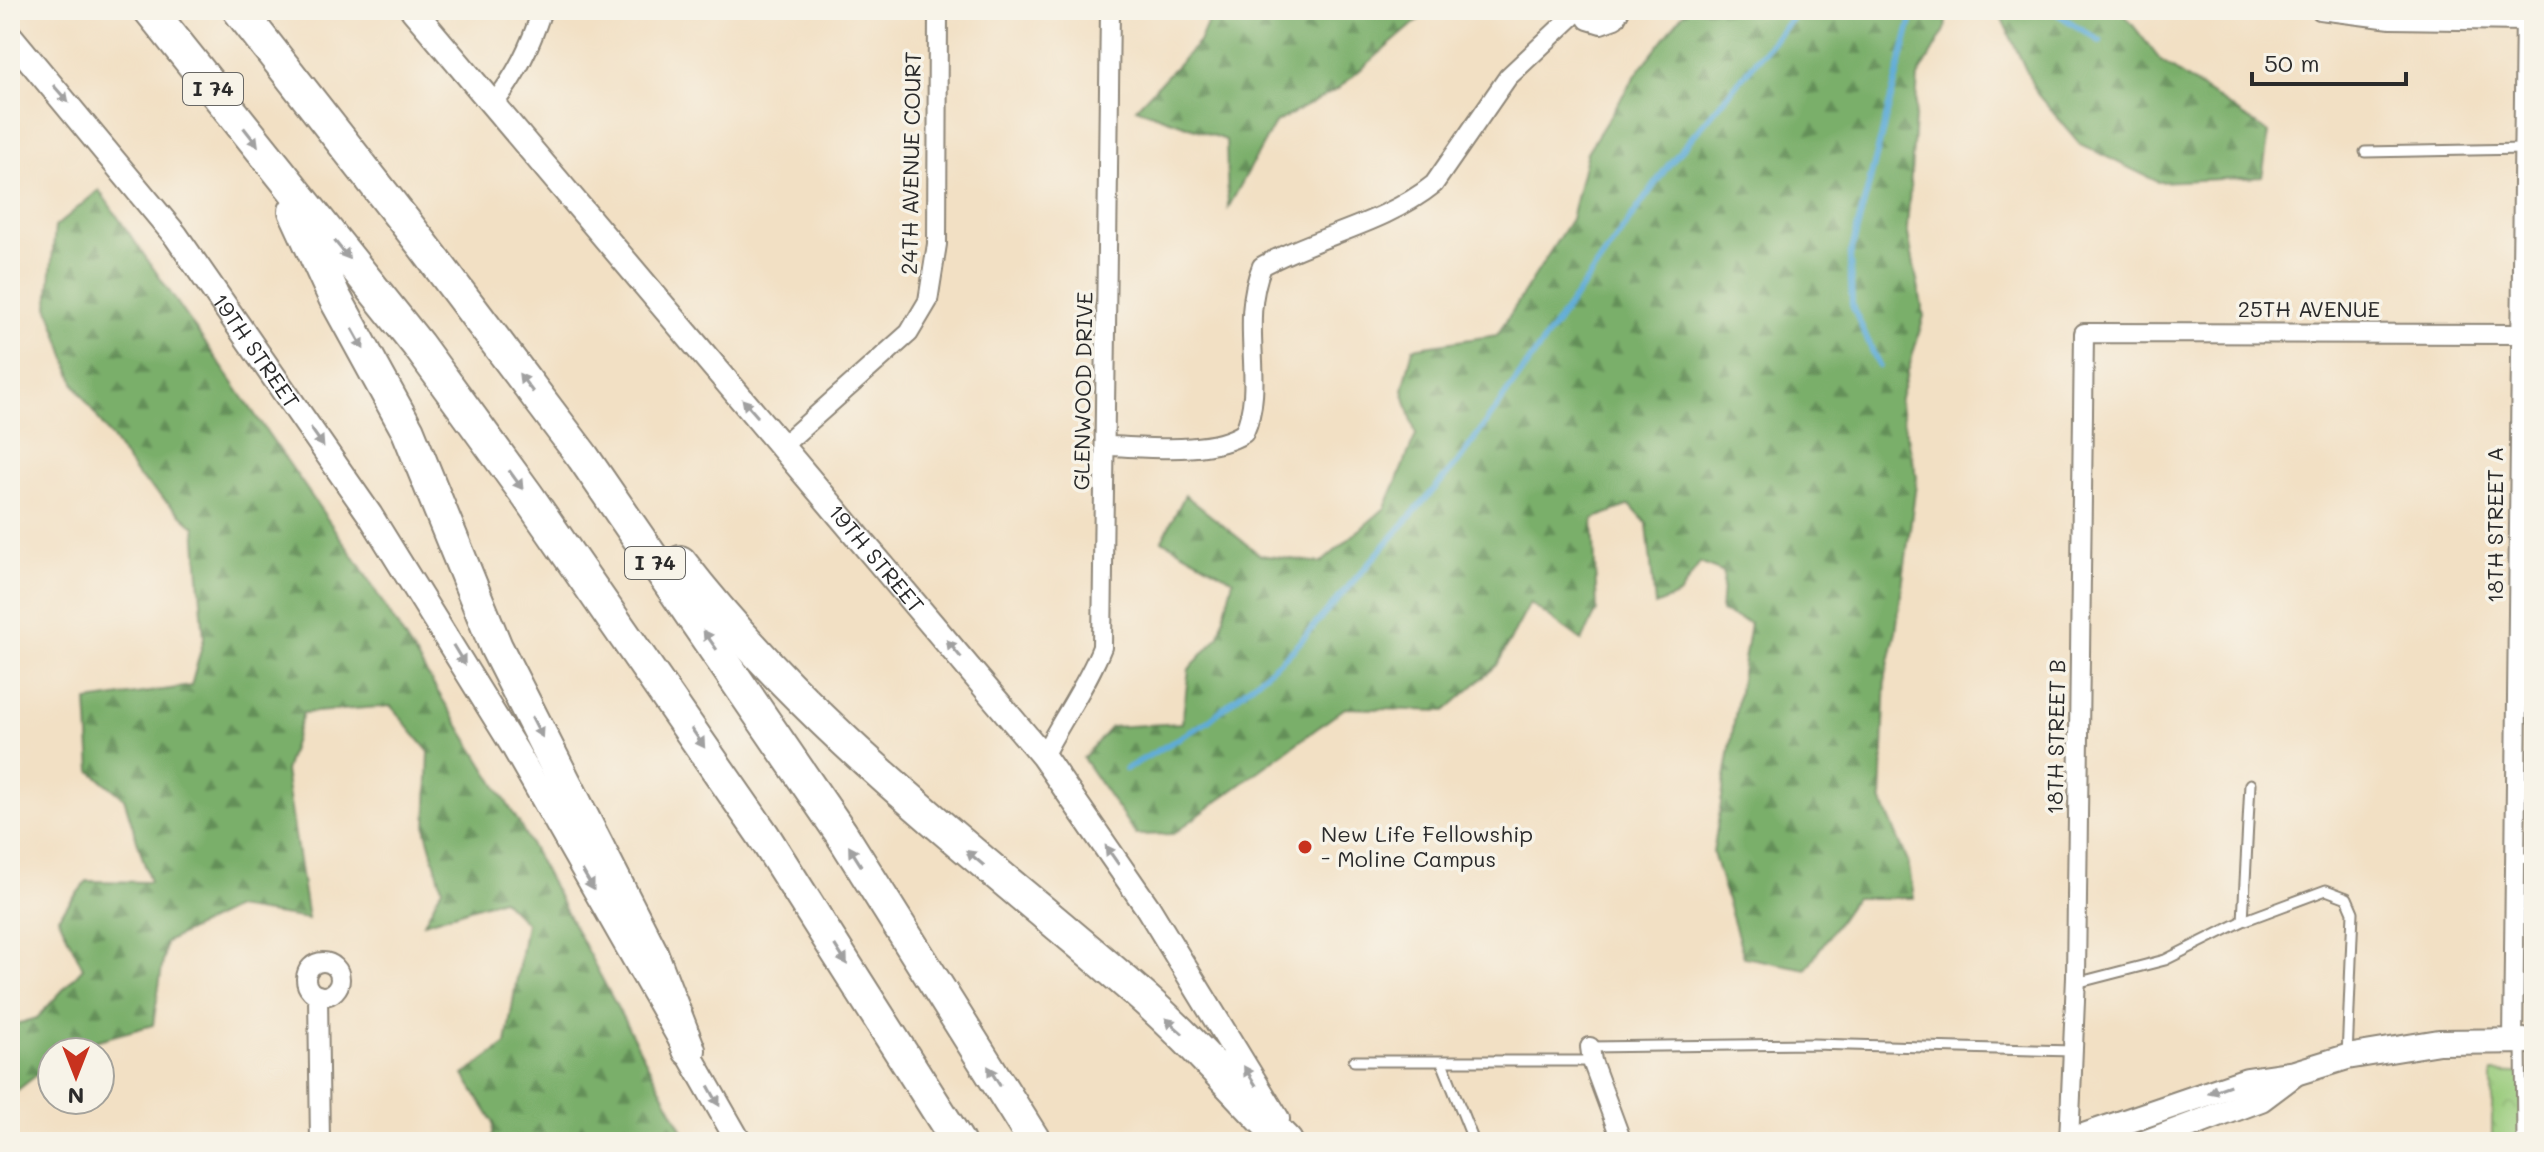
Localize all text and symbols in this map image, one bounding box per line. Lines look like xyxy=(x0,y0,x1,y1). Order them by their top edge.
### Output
scale bar xyxy=(2252,36,2406,86)
text: 50 m xyxy=(2264,47,2320,78)
street label: 24TH AVENUE COURT xyxy=(894,51,927,275)
road number: I 74 xyxy=(183,73,243,105)
one-way arrow xyxy=(52,84,69,104)
one-way arrow xyxy=(242,127,259,147)
one-way arrow xyxy=(333,240,350,260)
street label: 19TH STREET xyxy=(206,287,307,414)
street label: GLENWOOD DRIVE xyxy=(1066,291,1099,491)
street label: 25TH AVENUE xyxy=(2238,294,2380,323)
one-way arrow xyxy=(350,328,364,350)
one-way arrow xyxy=(519,373,535,393)
one-way arrow xyxy=(742,398,759,418)
one-way arrow xyxy=(309,427,324,448)
street label: 18TH STREET A xyxy=(2480,447,2509,603)
one-way arrow xyxy=(508,469,523,490)
street label: 19TH STREET xyxy=(822,498,931,619)
road number: I 74 xyxy=(625,547,685,579)
one-way arrow xyxy=(702,629,718,651)
one-way arrow xyxy=(946,639,963,659)
one-way arrow xyxy=(452,644,466,666)
street label: 18TH STREET B xyxy=(2040,659,2071,815)
one-way arrow xyxy=(530,716,543,739)
one-way arrow xyxy=(690,728,705,749)
place label: New Life Fellowship - Moline Campus xyxy=(1321,819,1533,873)
marker: New Life Fellowship - Moline Campus xyxy=(1296,838,1314,856)
one-way arrow xyxy=(1104,844,1120,866)
one-way arrow xyxy=(848,845,863,866)
one-way arrow xyxy=(966,850,986,867)
one-way arrow xyxy=(581,869,595,891)
one-way arrow xyxy=(834,944,848,966)
one-way arrow xyxy=(1164,1017,1183,1035)
north arrow xyxy=(36,1036,116,1116)
one-way arrow xyxy=(1243,1064,1258,1087)
one-way arrow xyxy=(987,1065,1001,1087)
text: N xyxy=(68,1082,84,1111)
one-way arrow xyxy=(2207,1084,2231,1096)
one-way arrow xyxy=(707,1085,721,1107)

